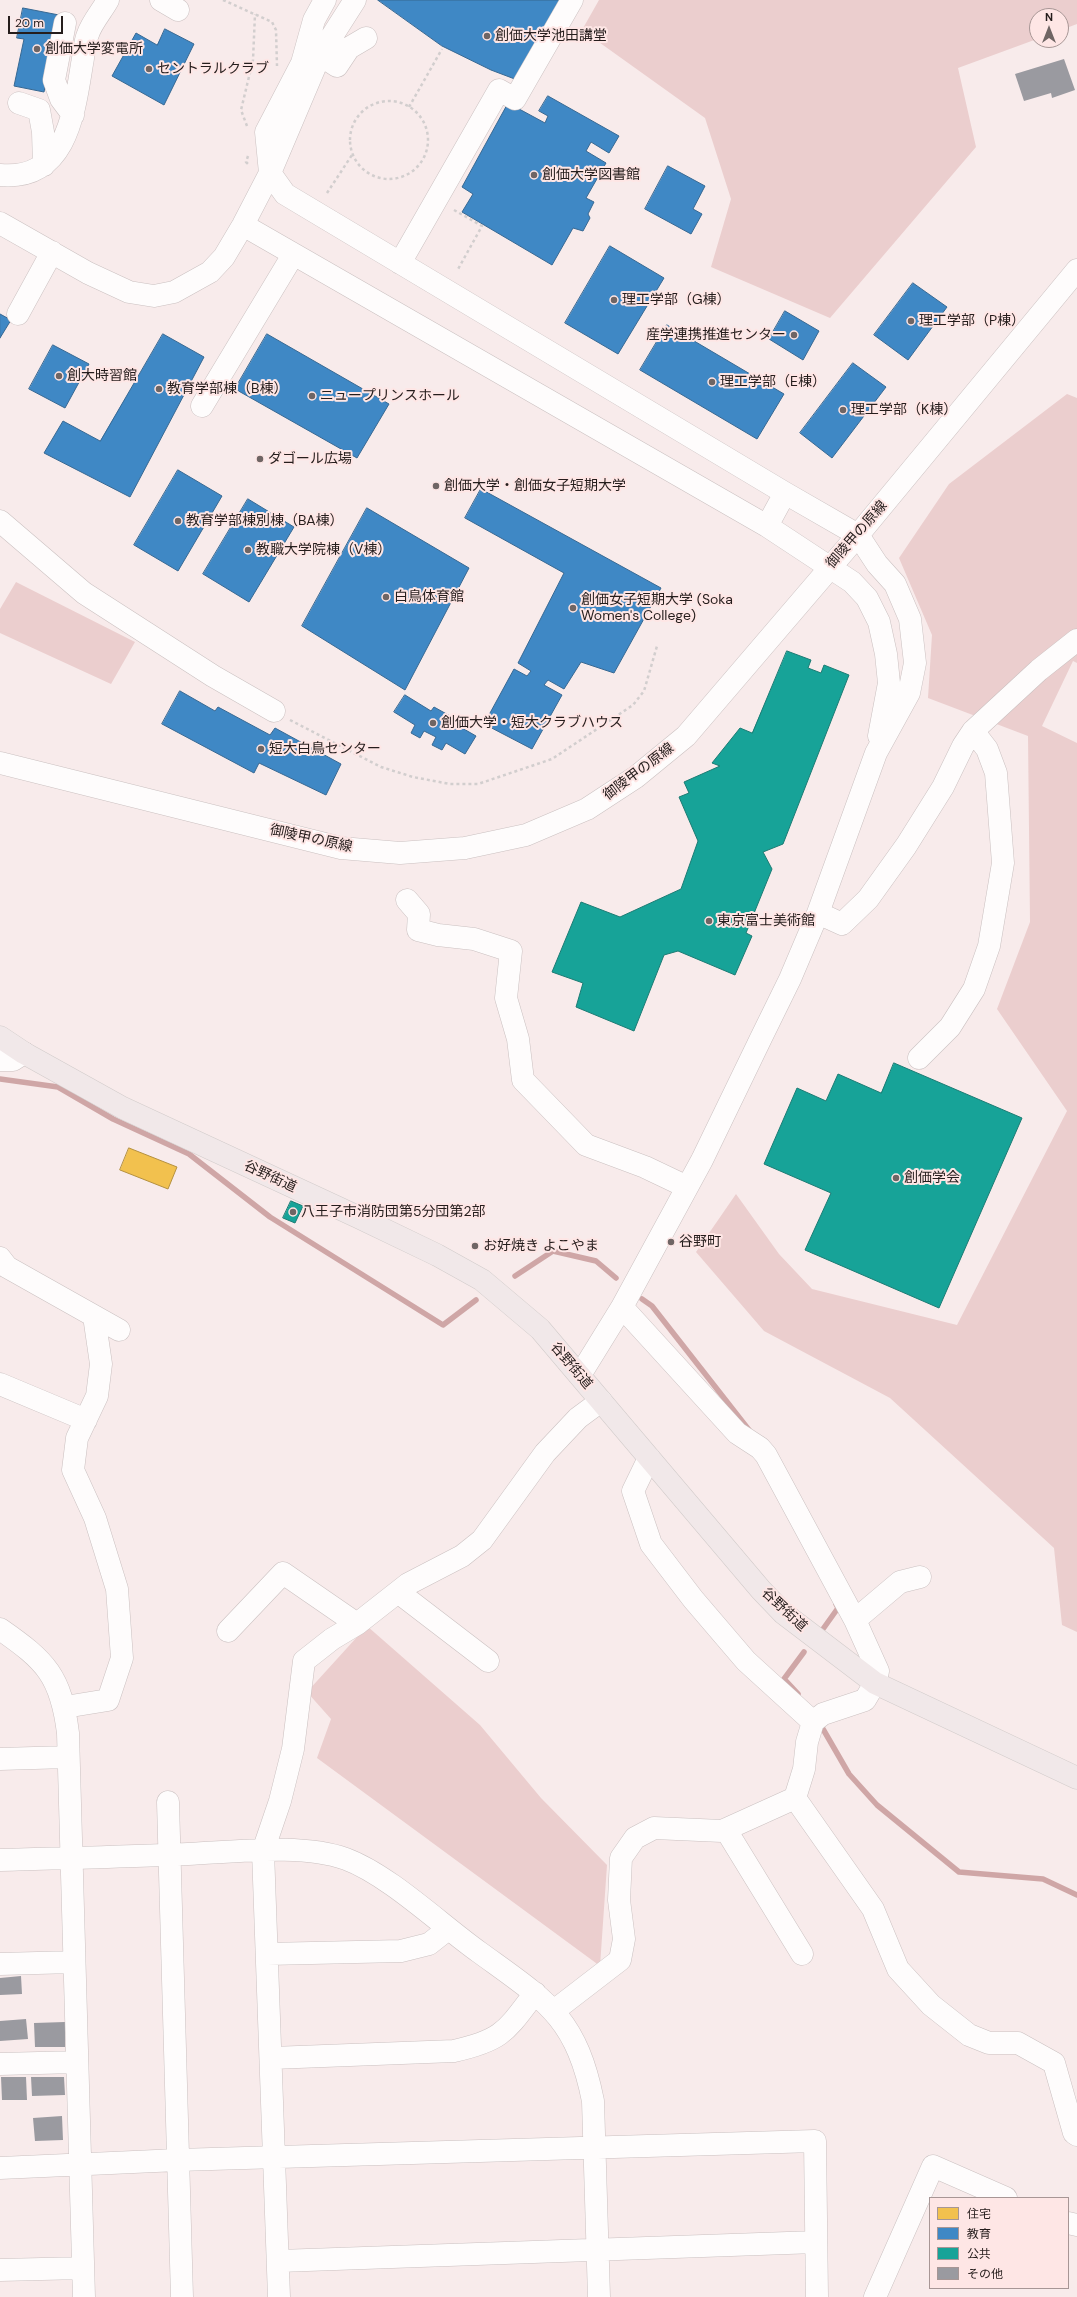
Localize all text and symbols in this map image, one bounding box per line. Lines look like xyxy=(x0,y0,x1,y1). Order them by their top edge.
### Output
scale bar xyxy=(10,8,65,34)
north arrow xyxy=(1029,8,1069,48)
text: N xyxy=(1045,10,1053,24)
text: 20 m xyxy=(15,15,44,31)
place label: 創価大学池田講堂 xyxy=(495,28,607,44)
marker: 創価大学池田講堂 xyxy=(482,31,492,41)
place label: 創価大学変電所 xyxy=(45,41,143,57)
marker: 創価大学変電所 xyxy=(32,44,42,54)
place label: セントラルクラブ xyxy=(157,61,269,77)
marker: セントラルクラブ xyxy=(144,64,154,74)
place label: 創価大学図書館 xyxy=(542,167,640,183)
marker: 創価大学図書館 xyxy=(529,170,539,180)
place label: 理工学部（G棟） xyxy=(622,292,731,308)
marker: 理工学部（G棟） xyxy=(609,295,619,305)
place label: 理工学部（P棟） xyxy=(919,313,1025,329)
marker: 理工学部（P棟） xyxy=(906,316,916,326)
place label: 産学連携推進センター xyxy=(646,327,786,343)
marker: 産学連携推進センター xyxy=(789,330,799,340)
place label: 創大時習館 xyxy=(67,368,137,384)
marker: 創大時習館 xyxy=(54,371,64,381)
place label: 理工学部（E棟） xyxy=(720,374,826,390)
marker: 理工学部（E棟） xyxy=(707,377,717,387)
place label: 教育学部棟（B棟） xyxy=(167,381,287,397)
marker: 教育学部棟（B棟） xyxy=(154,384,164,394)
place label: ニュープリンスホール xyxy=(320,388,460,404)
marker: ニュープリンスホール xyxy=(307,391,317,401)
place label: 理工学部（K棟） xyxy=(851,402,957,418)
marker: 理工学部（K棟） xyxy=(838,405,848,415)
place label: ダゴール広場 xyxy=(268,451,352,467)
marker: ダゴール広場 xyxy=(255,454,265,464)
place label: 創価大学・創価女子短期大学 xyxy=(444,478,626,494)
marker: 創価大学・創価女子短期大学 xyxy=(431,481,441,491)
street label: 御陵甲の原線 xyxy=(823,498,891,572)
place label: 教育学部棟別棟（BA棟） xyxy=(186,513,344,529)
marker: 教育学部棟別棟（BA棟） xyxy=(173,516,183,526)
place label: 教職大学院棟（V棟） xyxy=(256,542,391,558)
marker: 教職大学院棟（V棟） xyxy=(243,545,253,555)
place label: 白鳥体育館 xyxy=(394,589,464,605)
marker: 白鳥体育館 xyxy=(381,592,391,602)
place label: 創価女子短期大学 (Soka Women's College) xyxy=(581,592,733,624)
marker: 創価女子短期大学 (Soka Women's College) xyxy=(568,603,578,613)
place label: 創価大学・短大クラブハウス xyxy=(441,715,623,731)
marker: 創価大学・短大クラブハウス xyxy=(428,718,438,728)
street label: 御陵甲の原線 xyxy=(600,740,678,804)
place label: 短大白鳥センター xyxy=(269,741,381,757)
marker: 短大白鳥センター xyxy=(256,744,266,754)
street label: 御陵甲の原線 xyxy=(268,822,354,856)
place label: 東京富士美術館 xyxy=(717,913,815,929)
marker: 東京富士美術館 xyxy=(704,916,714,926)
street label: 谷野街道 xyxy=(241,1158,299,1196)
place label: 創価学会 xyxy=(904,1170,960,1186)
marker: 創価学会 xyxy=(891,1173,901,1183)
place label: 八王子市消防団第5分団第2部 xyxy=(301,1204,486,1220)
marker: 八王子市消防団第5分団第2部 xyxy=(288,1207,298,1217)
place label: 谷野町 xyxy=(679,1234,721,1250)
marker: 谷野町 xyxy=(666,1237,676,1247)
place label: お好焼き よこやま xyxy=(483,1238,599,1254)
marker: お好焼き よこやま xyxy=(470,1241,480,1251)
street label: 谷野街道 xyxy=(547,1339,595,1393)
street label: 谷野街道 xyxy=(758,1585,810,1635)
legend xyxy=(929,2197,1069,2289)
text: 住宅 xyxy=(967,2206,991,2222)
text: 教育 xyxy=(967,2226,991,2242)
text: 公共 xyxy=(967,2246,991,2262)
text: その他 xyxy=(967,2266,1003,2282)

